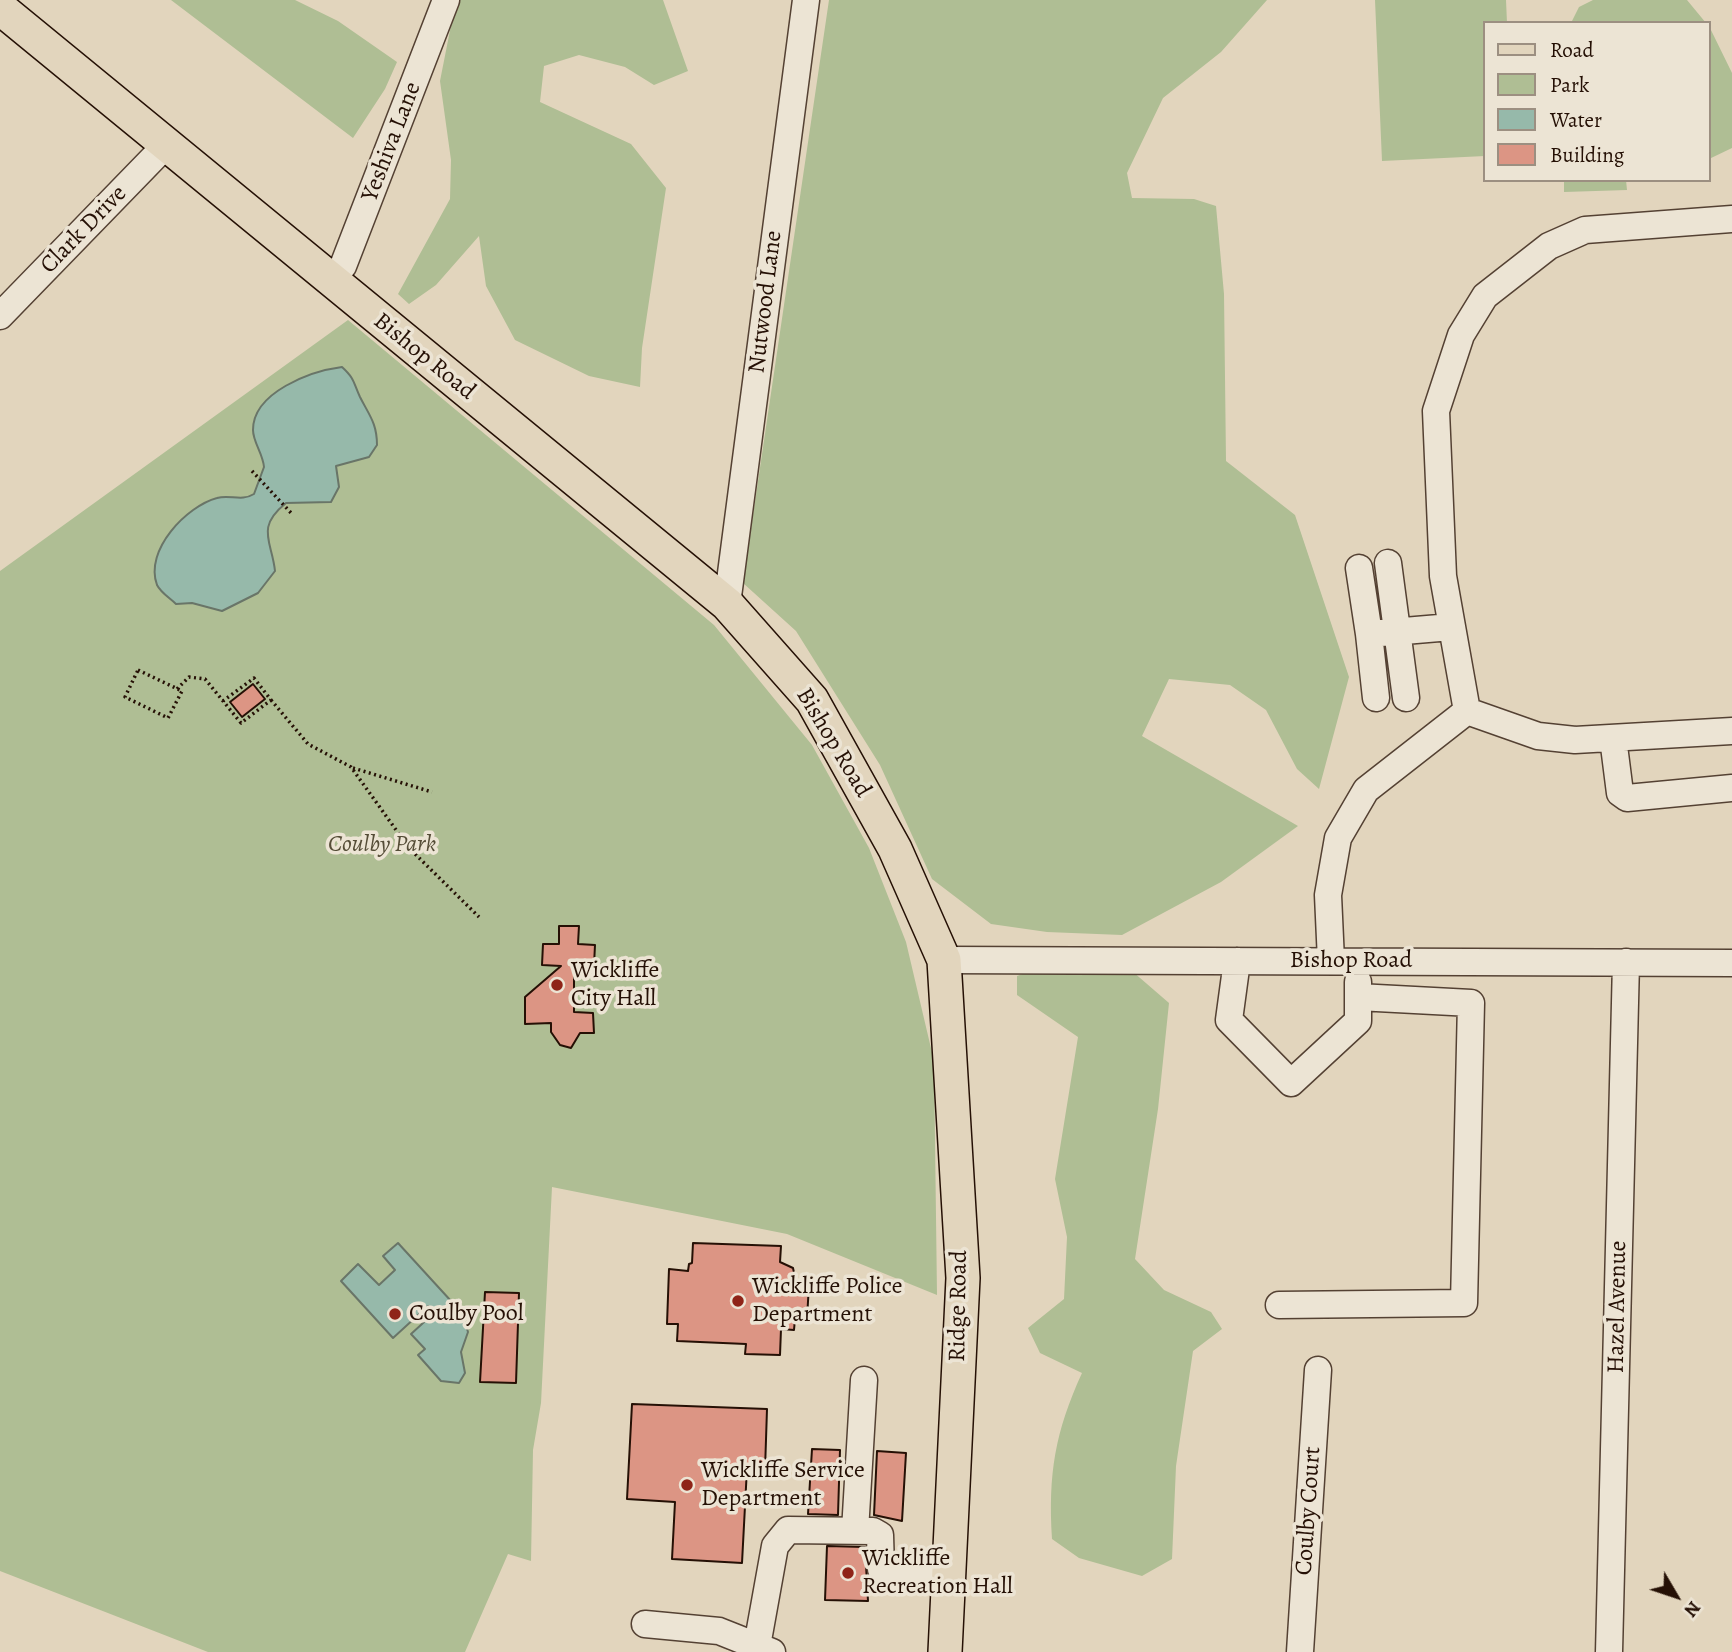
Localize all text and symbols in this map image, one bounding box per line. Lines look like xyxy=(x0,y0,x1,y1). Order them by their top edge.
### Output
legend xyxy=(1484,21,1711,182)
text: Road xyxy=(1550,36,1594,64)
text: Park xyxy=(1550,71,1589,99)
street label: Yeshiva Lane xyxy=(356,78,428,206)
text: Water xyxy=(1550,106,1602,134)
text: Building xyxy=(1550,141,1624,169)
street label: Clark Drive xyxy=(35,180,133,280)
street label: Nutwood Lane xyxy=(743,229,789,375)
street label: Bishop Road xyxy=(367,307,481,407)
street label: Bishop Road xyxy=(789,683,877,803)
park label: Coulby Park xyxy=(328,831,436,859)
street label: Bishop Road xyxy=(1290,947,1412,975)
place label: Wickliffe City Hall xyxy=(571,957,659,1013)
marker: Wickliffe City Hall xyxy=(549,977,565,993)
street label: Hazel Avenue xyxy=(1602,1240,1634,1374)
street label: Ridge Road xyxy=(944,1250,974,1362)
place label: Wickliffe Police Department xyxy=(752,1273,902,1329)
marker: Wickliffe Police Department xyxy=(730,1293,746,1309)
place label: Coulby Pool xyxy=(409,1300,524,1328)
marker: Coulby Pool xyxy=(387,1306,403,1322)
street label: Coulby Court xyxy=(1290,1446,1328,1576)
place label: Wickliffe Service Department xyxy=(701,1457,865,1513)
marker: Wickliffe Service Department xyxy=(679,1477,695,1493)
place label: Wickliffe Recreation Hall xyxy=(862,1545,1013,1601)
north arrow xyxy=(1641,1561,1711,1631)
marker: Wickliffe Recreation Hall xyxy=(840,1565,856,1581)
text: N xyxy=(1678,1596,1707,1623)

